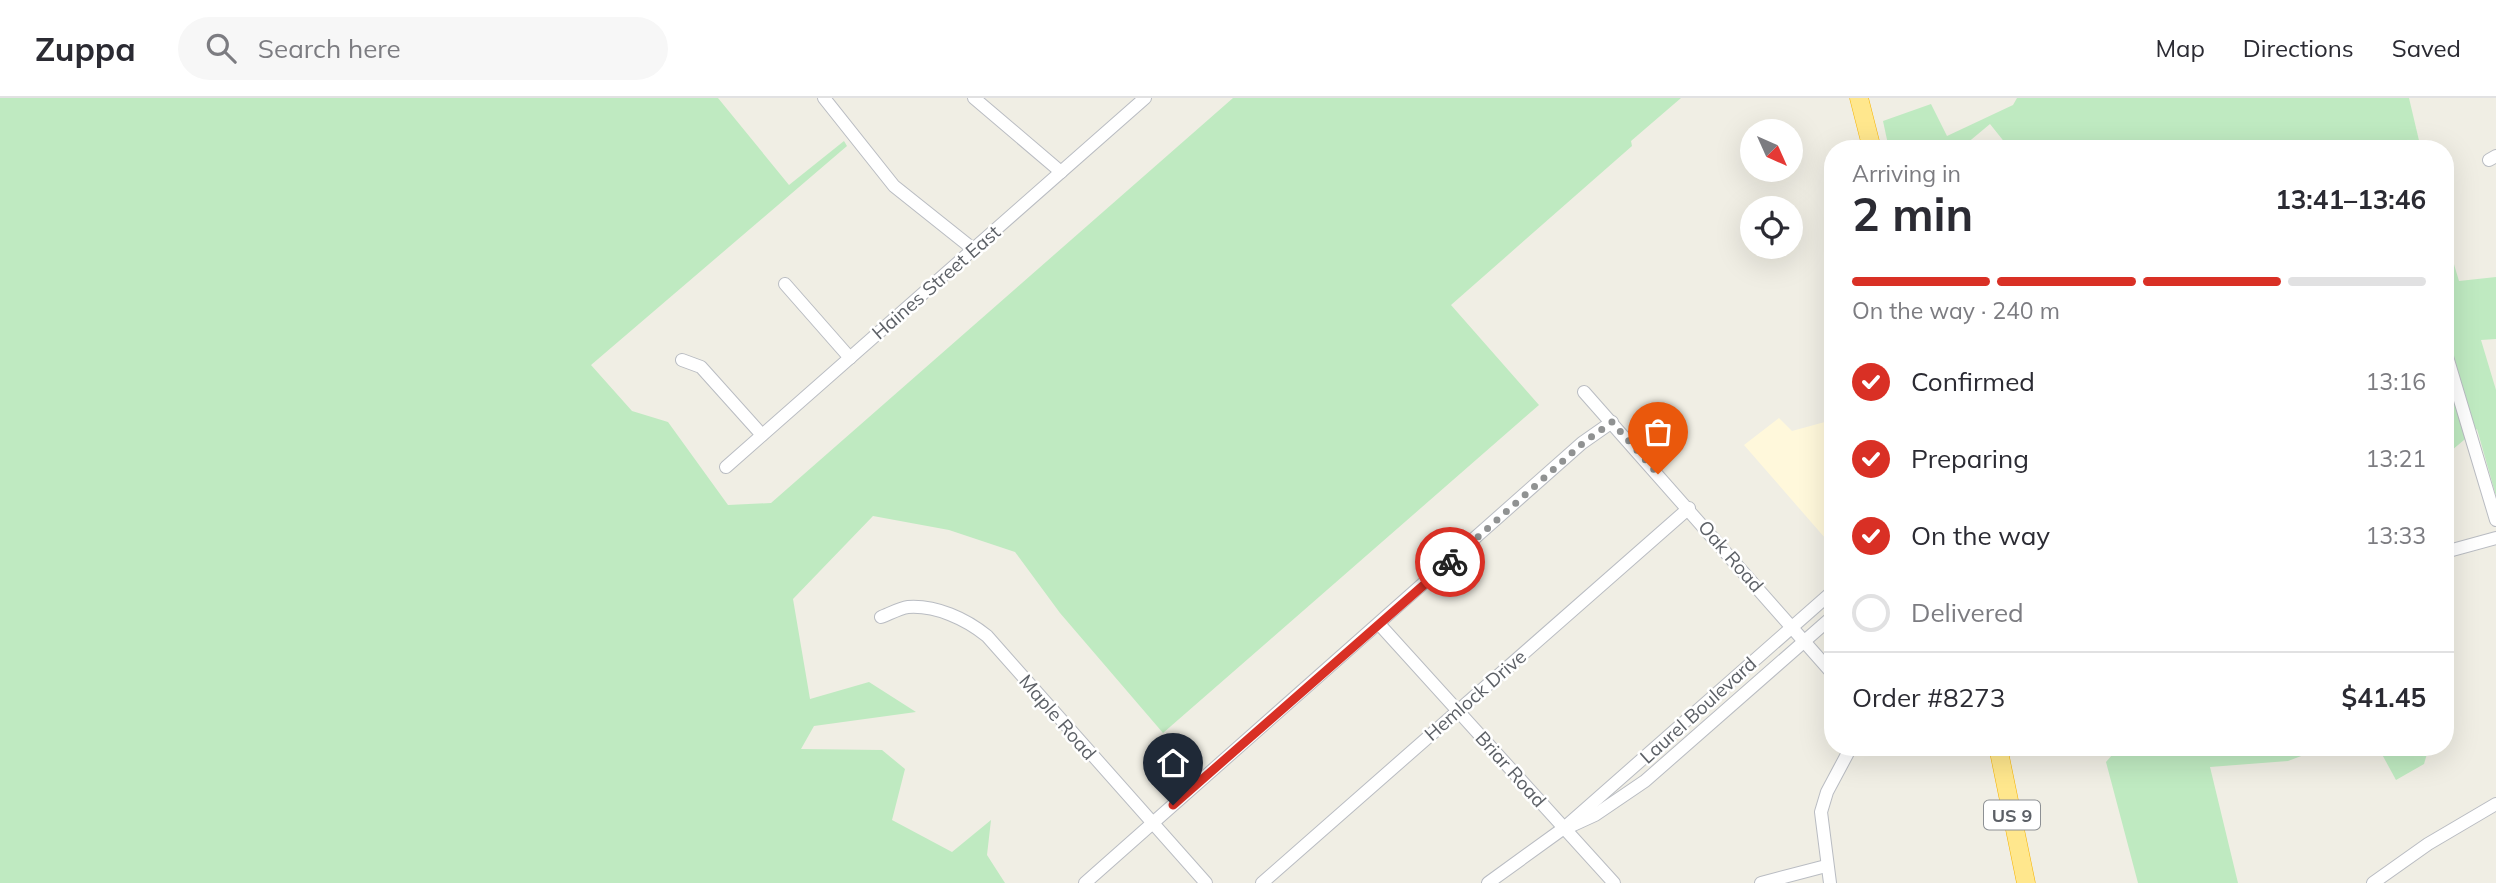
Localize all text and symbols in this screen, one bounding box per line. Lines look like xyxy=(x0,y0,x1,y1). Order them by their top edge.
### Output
search box xyxy=(178,17,668,80)
text: Zuppa xyxy=(35,28,136,69)
icon: search xyxy=(202,29,240,67)
text: Search here xyxy=(258,32,401,65)
text: Map xyxy=(2155,33,2205,63)
text: Directions xyxy=(2243,33,2354,63)
text: Saved xyxy=(2392,33,2461,63)
north arrow xyxy=(1740,119,1802,182)
map controls xyxy=(1740,119,1803,259)
text: Arriving in xyxy=(1852,159,1961,188)
text: 13:41–13:46 xyxy=(2275,183,2426,216)
text: 2 min xyxy=(1852,185,1973,243)
button: locate xyxy=(1740,196,1803,259)
street label: Haines Street East xyxy=(867,220,1005,344)
text: On the way · 240 m xyxy=(1852,296,2060,325)
icon: check xyxy=(1852,363,1890,401)
text: Confirmed xyxy=(1911,365,2035,398)
text: 13:16 xyxy=(2366,367,2426,396)
pin xyxy=(1628,402,1688,474)
icon: bag xyxy=(1639,413,1677,451)
icon: check xyxy=(1852,440,1890,478)
text: Preparing xyxy=(1911,442,2029,475)
text: 13:21 xyxy=(2366,444,2426,473)
street label: Oak Road xyxy=(1693,515,1769,597)
icon: check xyxy=(1852,517,1890,555)
text: On the way xyxy=(1911,519,2050,552)
text: 13:33 xyxy=(2366,521,2426,550)
courier xyxy=(1415,527,1485,597)
icon: bike xyxy=(1431,543,1469,581)
text: Delivered xyxy=(1911,596,2024,629)
street label: Hemlock Drive xyxy=(1419,644,1531,746)
street label: Laurel Boulevard xyxy=(1635,651,1761,769)
street label: Maple Road xyxy=(1014,669,1102,765)
text: Order #8273 xyxy=(1852,681,2005,714)
text: $41.45 xyxy=(2342,681,2426,714)
street label: Briar Road xyxy=(1471,726,1551,812)
pin xyxy=(1143,733,1203,805)
icon: home xyxy=(1154,744,1192,782)
road number: US 9 xyxy=(1984,800,2040,830)

